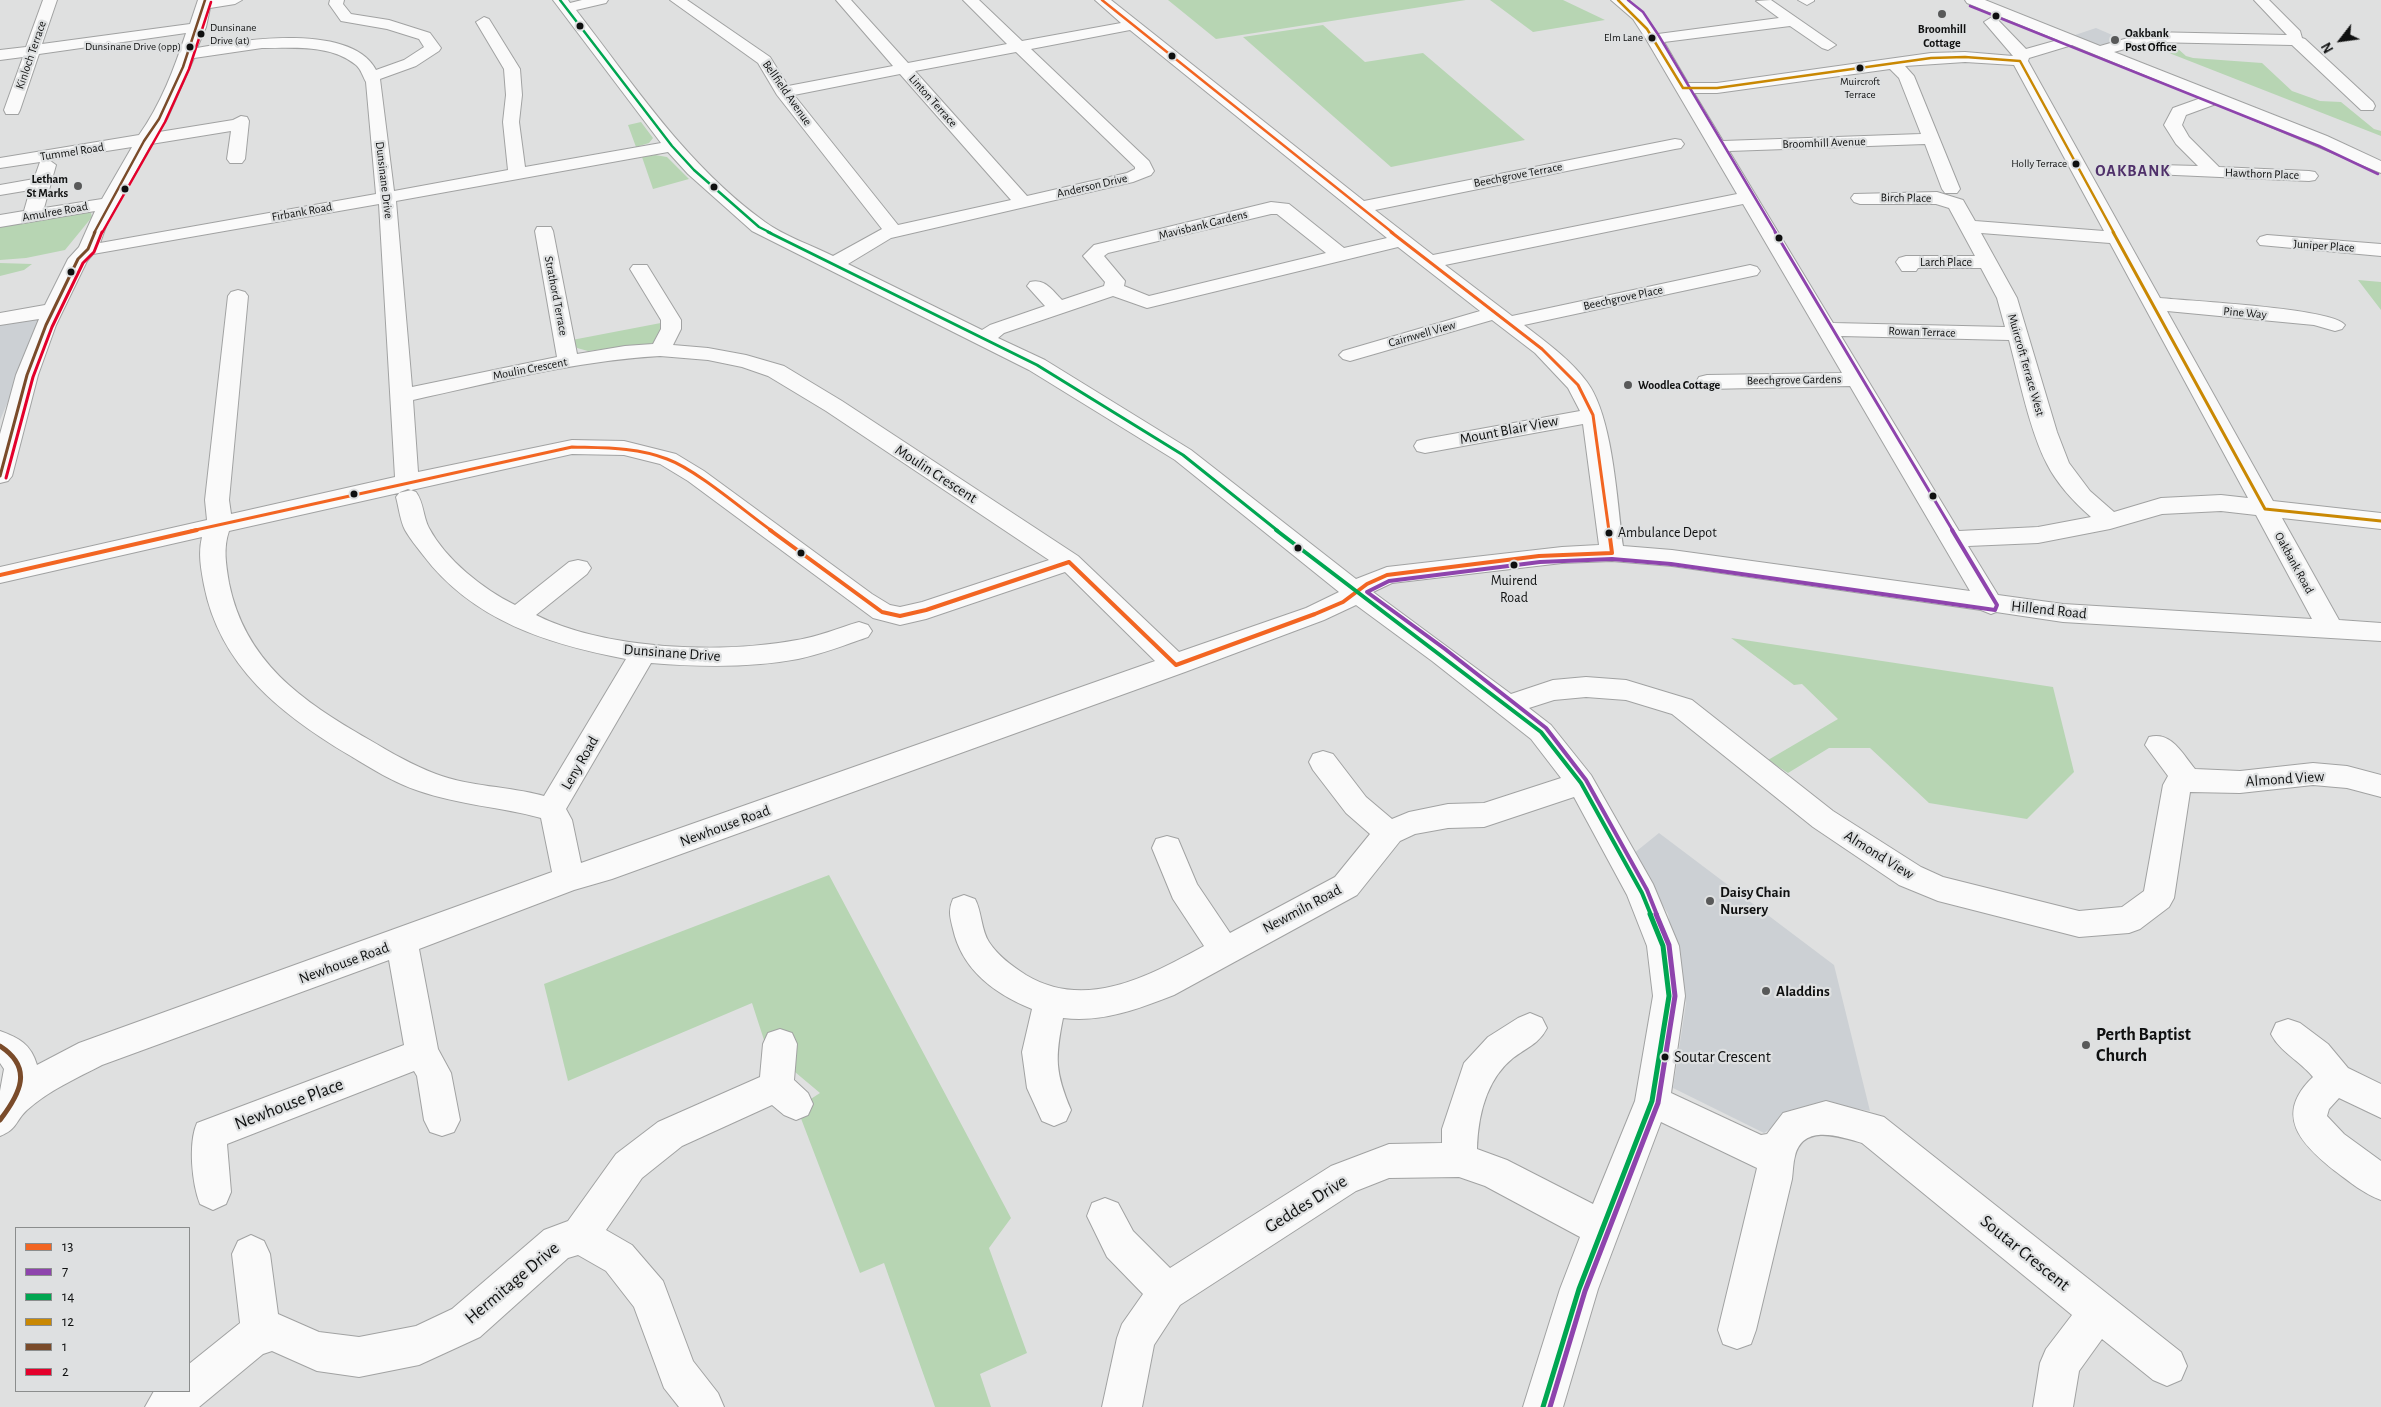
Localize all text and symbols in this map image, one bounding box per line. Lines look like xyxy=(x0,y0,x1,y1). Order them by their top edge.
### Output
marker: Broomhill Cottage xyxy=(1936,8,1948,20)
unlabelled marker xyxy=(1991,11,2001,21)
north arrow xyxy=(2316,15,2366,65)
street label: Kinloch Terrace xyxy=(13,19,49,91)
place label: Dunsinane Drive (at) xyxy=(210,21,256,47)
unlabelled marker xyxy=(575,21,585,31)
place label: Broomhill Cottage xyxy=(1918,22,1966,50)
place label: Oakbank Post Office xyxy=(2125,26,2177,54)
marker: Dunsinane Drive (at) xyxy=(196,29,206,39)
place label: Elm Lane xyxy=(1604,31,1643,45)
marker: Elm Lane xyxy=(1647,33,1657,43)
marker: Oakbank Post Office xyxy=(2109,34,2121,46)
place label: Dunsinane Drive (opp) xyxy=(85,40,181,54)
text: N xyxy=(2320,40,2337,55)
marker: Dunsinane Drive (opp) xyxy=(185,42,195,52)
unlabelled marker xyxy=(1167,51,1177,61)
street label: Bellfield Avenue xyxy=(759,58,815,128)
marker: Muircroft Terrace xyxy=(1855,63,1865,73)
street label: Linton Terrace xyxy=(906,72,960,130)
place label: Muircroft Terrace xyxy=(1840,75,1880,101)
street label: Broomhill Avenue xyxy=(1782,134,1866,152)
street label: Tummel Road xyxy=(39,140,105,164)
street label: Dunsinane Drive xyxy=(372,141,396,219)
place label: Holly Terrace xyxy=(2011,157,2067,171)
street label: Beechgrove Terrace xyxy=(1472,159,1564,191)
marker: Holly Terrace xyxy=(2071,159,2081,169)
district label: OAKBANK xyxy=(2094,161,2172,181)
street label: Hawthorn Place xyxy=(2225,166,2299,182)
street label: Anderson Drive xyxy=(1055,171,1129,201)
place label: Letham St Marks xyxy=(26,172,68,200)
marker: Letham St Marks xyxy=(72,180,84,192)
unlabelled marker xyxy=(709,182,719,192)
unlabelled marker xyxy=(120,184,130,194)
street label: Birch Place xyxy=(1880,190,1932,206)
street label: Amulree Road xyxy=(21,199,89,225)
street label: Firbank Road xyxy=(271,200,333,224)
street label: Mavisbank Gardens xyxy=(1157,207,1249,243)
unlabelled marker xyxy=(1774,233,1784,243)
street label: Juniper Place xyxy=(2293,237,2355,255)
street label: Strathord Terrace xyxy=(541,255,571,337)
street label: Larch Place xyxy=(1920,255,1972,269)
unlabelled marker xyxy=(66,267,76,277)
street label: Beechgrove Place xyxy=(1582,283,1664,313)
street label: Pine Way xyxy=(2223,304,2267,322)
street label: Muircroft Terrace West xyxy=(2005,312,2047,418)
street label: Cairnwell View xyxy=(1387,318,1457,350)
street label: Rowan Terrace xyxy=(1888,324,1956,340)
street label: Moulin Crescent xyxy=(492,355,568,383)
street label: Beechgrove Gardens xyxy=(1746,372,1842,388)
place label: Woodlea Cottage xyxy=(1638,378,1720,392)
marker: Woodlea Cottage xyxy=(1622,379,1634,391)
street label: Mount Blair View xyxy=(1458,412,1560,448)
street label: Moulin Crescent xyxy=(892,441,980,507)
unlabelled marker xyxy=(349,489,359,499)
unlabelled marker xyxy=(1928,491,1938,501)
place label: Ambulance Depot xyxy=(1618,525,1717,541)
marker: Ambulance Depot xyxy=(1604,528,1614,538)
street label: Oakbank Road xyxy=(2271,530,2317,596)
unlabelled marker xyxy=(1293,543,1303,553)
unlabelled marker xyxy=(796,548,806,558)
marker: Muirend Road xyxy=(1509,560,1519,570)
place label: Muirend Road xyxy=(1491,573,1537,606)
street label: Hillend Road xyxy=(2010,597,2088,623)
street label: Dunsinane Drive xyxy=(623,641,721,665)
street label: Leny Road xyxy=(557,733,603,793)
street label: Almond View xyxy=(2245,767,2325,791)
street label: Newhouse Road xyxy=(677,801,773,851)
street label: Almond View xyxy=(1841,827,1917,883)
street label: Newmiln Road xyxy=(1260,881,1344,937)
place label: Daisy Chain Nursery xyxy=(1720,883,1790,918)
marker: Daisy Chain Nursery xyxy=(1704,895,1716,907)
street label: Newhouse Road xyxy=(296,938,392,988)
place label: Aladdins xyxy=(1776,982,1830,1000)
marker: Aladdins xyxy=(1760,985,1772,997)
place label: Perth Baptist Church xyxy=(2096,1024,2191,1066)
marker: Perth Baptist Church xyxy=(2080,1039,2092,1051)
place label: Soutar Crescent xyxy=(1674,1047,1771,1067)
marker: Soutar Crescent xyxy=(1660,1052,1670,1062)
street label: Newhouse Place xyxy=(231,1073,347,1135)
street label: Geddes Drive xyxy=(1261,1170,1351,1238)
street label: Soutar Crescent xyxy=(1976,1210,2074,1296)
legend xyxy=(15,1227,190,1392)
street label: Hermitage Drive xyxy=(460,1237,564,1329)
text: 13 xyxy=(62,1239,73,1254)
text: 7 xyxy=(62,1264,68,1279)
text: 14 xyxy=(62,1289,74,1304)
text: 12 xyxy=(62,1314,74,1329)
text: 1 xyxy=(62,1339,67,1354)
text: 2 xyxy=(62,1364,69,1379)

